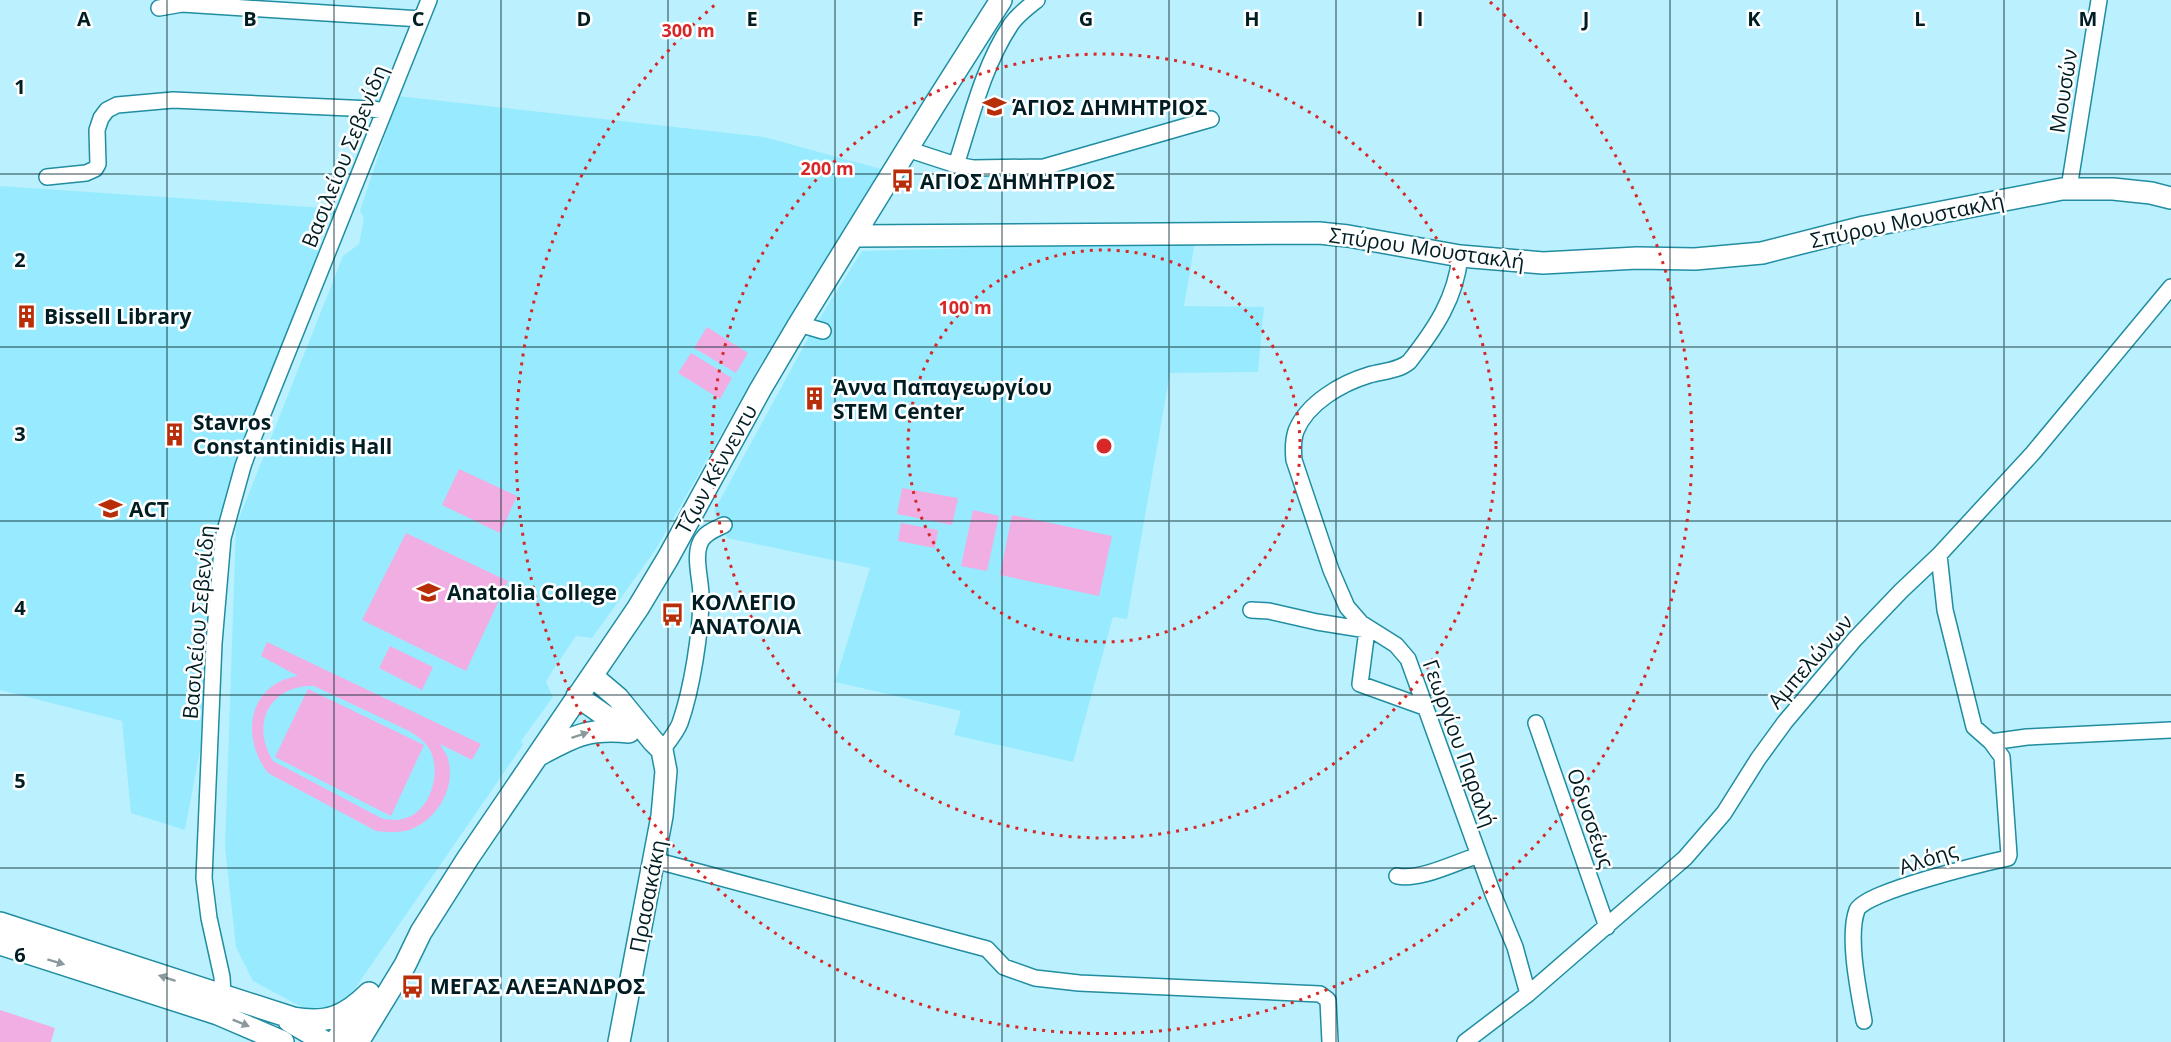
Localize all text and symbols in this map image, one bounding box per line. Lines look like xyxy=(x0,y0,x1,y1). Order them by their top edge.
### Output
text: A xyxy=(77,5,91,32)
text: B xyxy=(243,5,257,32)
text: C xyxy=(412,5,425,32)
text: D xyxy=(577,5,591,32)
text: E xyxy=(746,5,758,32)
text: F xyxy=(913,5,923,32)
text: G xyxy=(1079,5,1093,32)
text: H xyxy=(1244,5,1260,32)
text: I xyxy=(1417,5,1423,32)
text: J xyxy=(1581,5,1589,32)
text: K xyxy=(1747,5,1761,32)
text: L xyxy=(1914,5,1926,32)
text: M xyxy=(2079,5,2097,32)
text: 300 m xyxy=(661,18,715,42)
street label: Μουσών xyxy=(2043,47,2083,135)
street label: Βασιλείου Σεβενίδη xyxy=(295,60,393,252)
text: 1 xyxy=(14,73,26,100)
place label: ΆΓΙΟΣ ΔΗΜΗΤΡΙΟΣ xyxy=(1012,93,1207,121)
school or university icon: ΆΓΙΟΣ ΔΗΜΗΤΡΙΟΣ xyxy=(981,94,1007,120)
text: 200 m xyxy=(800,156,854,180)
place label: ΑΓΙΟΣ ΔΗΜΗΤΡΙΟΣ xyxy=(920,167,1115,195)
bus stop icon: ΑΓΙΟΣ ΔΗΜΗΤΡΙΟΣ xyxy=(889,168,915,194)
street label: Σπύρου Μουστακλή xyxy=(1808,186,2006,254)
street label: Σπύρου Μουστακλή xyxy=(1328,220,1526,276)
text: 2 xyxy=(14,246,26,273)
text: 100 m xyxy=(938,295,992,319)
place label: Bissell Library xyxy=(44,302,191,330)
building icon: Bissell Library xyxy=(13,303,39,329)
place label: Άννα Παπαγεωργίου STEM Center xyxy=(833,373,1052,425)
building icon: Άννα Παπαγεωργίου STEM Center xyxy=(802,386,828,412)
street label: Τζων Κέννεντυ xyxy=(669,399,763,539)
place label: Stavros Constantinidis Hall xyxy=(193,408,392,460)
text: 3 xyxy=(14,420,26,447)
building icon: Stavros Constantinidis Hall xyxy=(162,421,188,447)
centre of rings xyxy=(1094,436,1114,456)
place label: ACT xyxy=(129,495,169,523)
school or university icon: ACT xyxy=(98,496,124,522)
street label: Βασιλείου Σεβενίδη xyxy=(176,524,220,720)
place label: Anatolia College xyxy=(447,578,617,606)
school or university icon: Anatolia College xyxy=(416,579,442,605)
place label: ΚΟΛΛΕΓΙΟ ΑΝΑΤΟΛΙΑ xyxy=(691,588,802,640)
text: 4 xyxy=(14,594,26,621)
bus stop icon: ΚΟΛΛΕΓΙΟ ΑΝΑΤΟΛΙΑ xyxy=(660,601,686,627)
street label: Αμπελώνων xyxy=(1761,608,1859,714)
street label: Γεωργίου Παραλή xyxy=(1417,655,1503,831)
one-way arrow xyxy=(571,730,589,739)
street label: Οδυσσέως xyxy=(1561,764,1621,872)
text: 5 xyxy=(14,767,26,794)
street label: Αλόης xyxy=(1895,835,1961,881)
street label: Πρασακάκη xyxy=(622,837,672,955)
text: 6 xyxy=(14,941,26,968)
one-way arrow xyxy=(47,958,65,967)
place label: ΜΕΓΑΣ ΑΛΕΞΑΝΔΡΟΣ xyxy=(430,972,645,1000)
one-way arrow xyxy=(158,973,176,982)
bus stop icon: ΜΕΓΑΣ ΑΛΕΞΑΝΔΡΟΣ xyxy=(399,973,425,999)
one-way arrow xyxy=(232,1019,250,1028)

